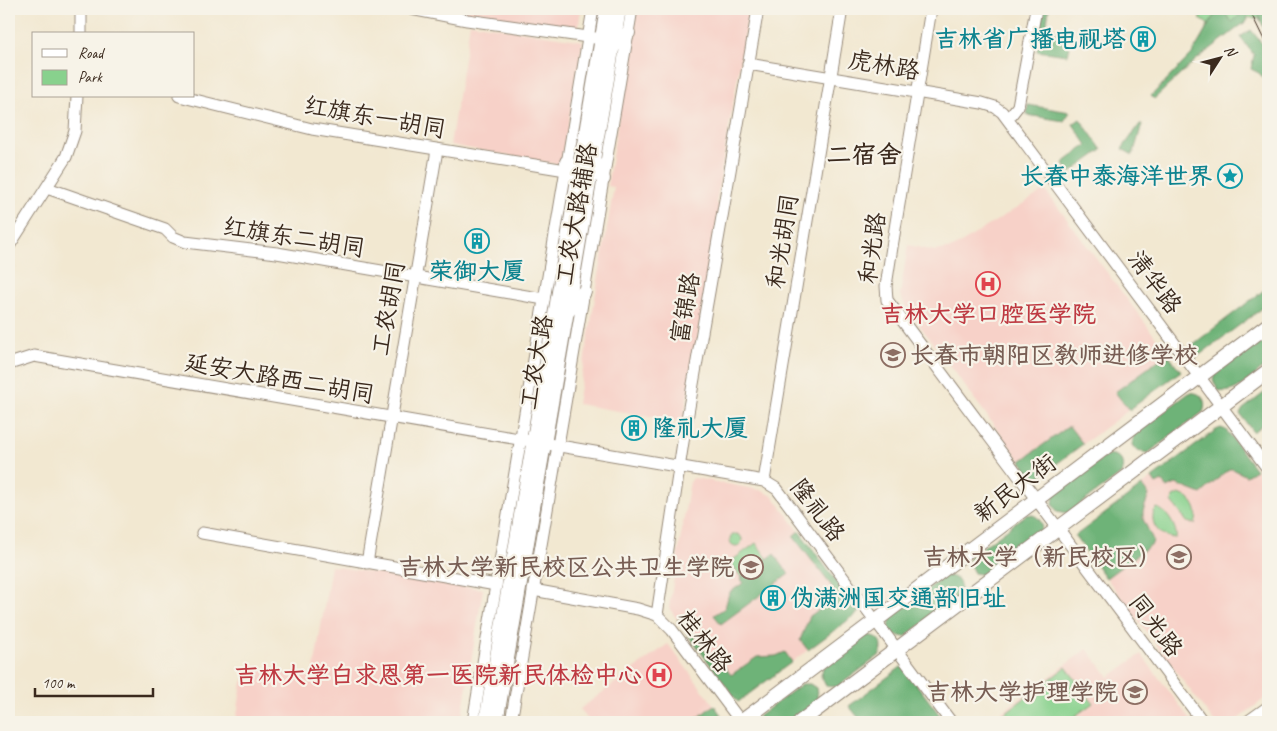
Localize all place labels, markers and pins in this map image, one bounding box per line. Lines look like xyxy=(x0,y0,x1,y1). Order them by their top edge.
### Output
place label: 吉林省广播电视塔 xyxy=(934,24,1126,54)
building icon: 吉林省广播电视塔 xyxy=(1130,26,1156,52)
place label: 长春中泰海洋世界 xyxy=(1020,161,1212,191)
place icon: 长春中泰海洋世界 xyxy=(1217,163,1243,189)
building icon: 荣御大厦 xyxy=(464,228,490,254)
place label: 荣御大厦 xyxy=(429,256,525,286)
hospital icon: 吉林大学口腔医学院 xyxy=(975,271,1001,297)
place label: 吉林大学口腔医学院 xyxy=(880,299,1096,329)
place label: 长春市朝阳区教师进修学校 xyxy=(910,340,1198,370)
school or university icon: 长春市朝阳区教师进修学校 xyxy=(880,342,906,368)
place label: 隆礼大厦 xyxy=(652,413,748,443)
building icon: 隆礼大厦 xyxy=(621,415,647,441)
place label: 吉林大学（新民校区） xyxy=(922,542,1162,572)
school or university icon: 吉林大学（新民校区） xyxy=(1166,544,1192,570)
place label: 吉林大学新民校区公共卫生学院 xyxy=(398,552,734,582)
school or university icon: 吉林大学新民校区公共卫生学院 xyxy=(738,554,764,580)
place label: 伪满洲国交通部旧址 xyxy=(790,583,1006,613)
building icon: 伪满洲国交通部旧址 xyxy=(760,585,786,611)
place label: 吉林大学白求恩第一医院新民体检中心 xyxy=(234,660,642,690)
hospital icon: 吉林大学白求恩第一医院新民体检中心 xyxy=(646,662,672,688)
place label: 吉林大学护理学院 xyxy=(926,677,1118,707)
school or university icon: 吉林大学护理学院 xyxy=(1122,679,1148,705)

